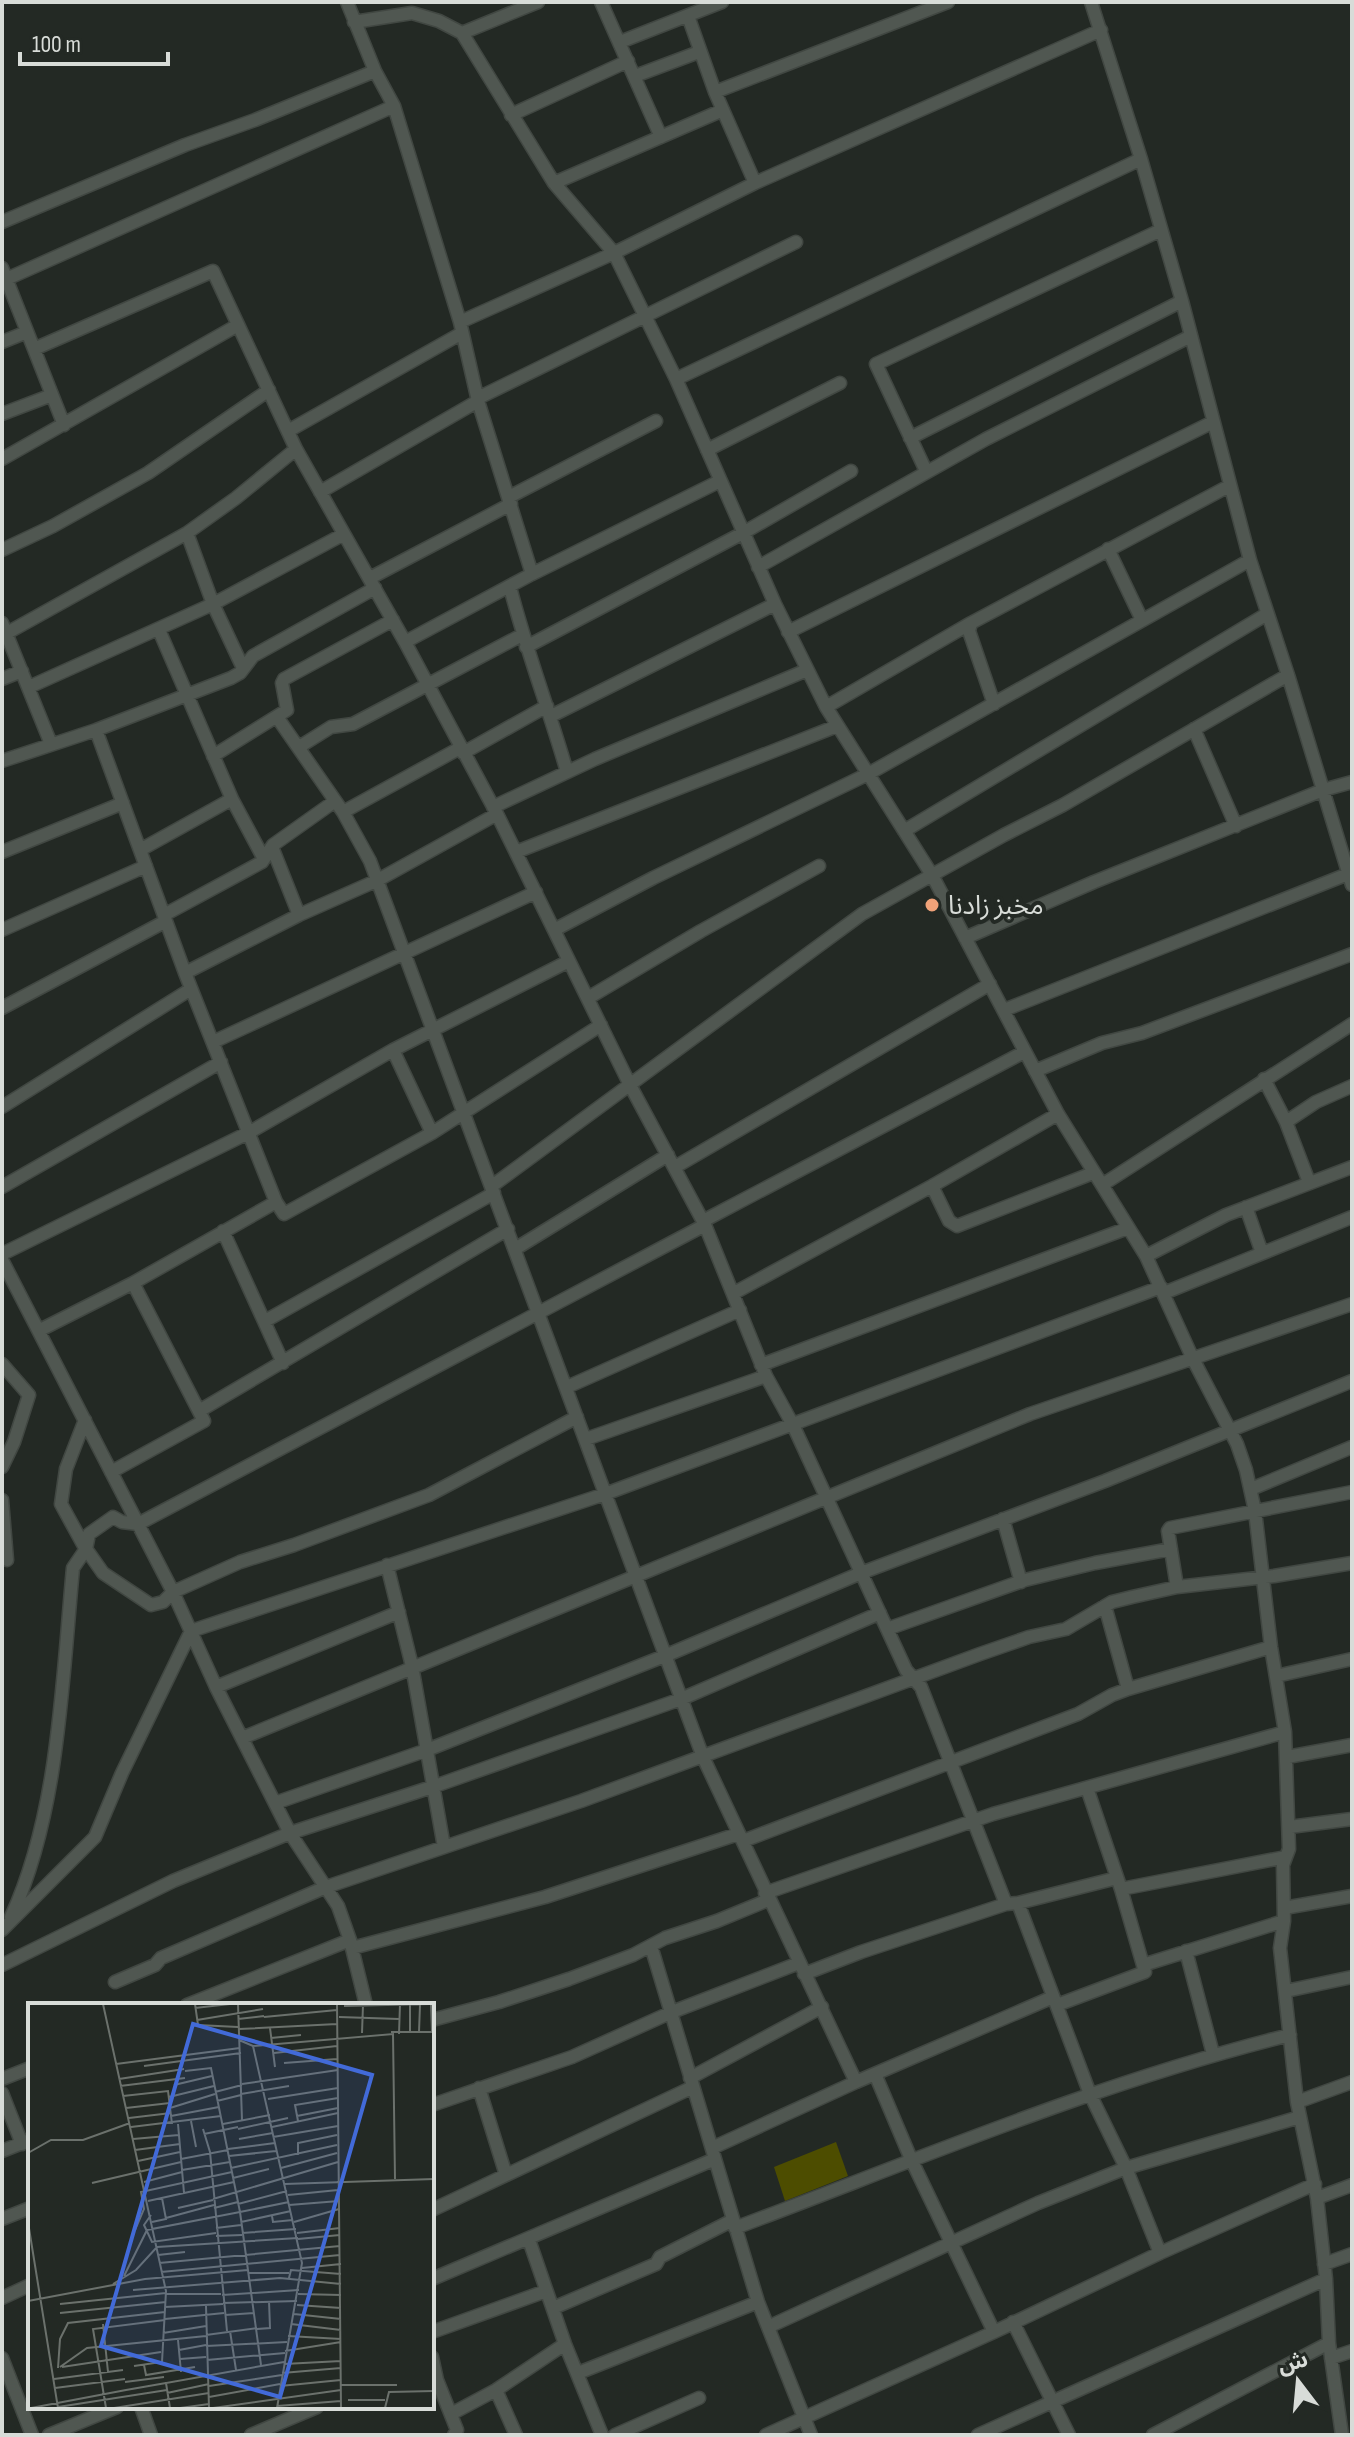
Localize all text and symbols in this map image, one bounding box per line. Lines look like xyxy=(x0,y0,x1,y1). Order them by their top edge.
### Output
scale bar xyxy=(20,16,168,66)
text: 100 m xyxy=(32,30,81,59)
place label: مخبز زادنا xyxy=(948,891,1044,922)
marker: مخبز زادنا xyxy=(923,896,941,914)
inset map xyxy=(28,2003,434,2409)
north arrow xyxy=(1258,2341,1338,2421)
text: ش xyxy=(1275,2346,1311,2380)

